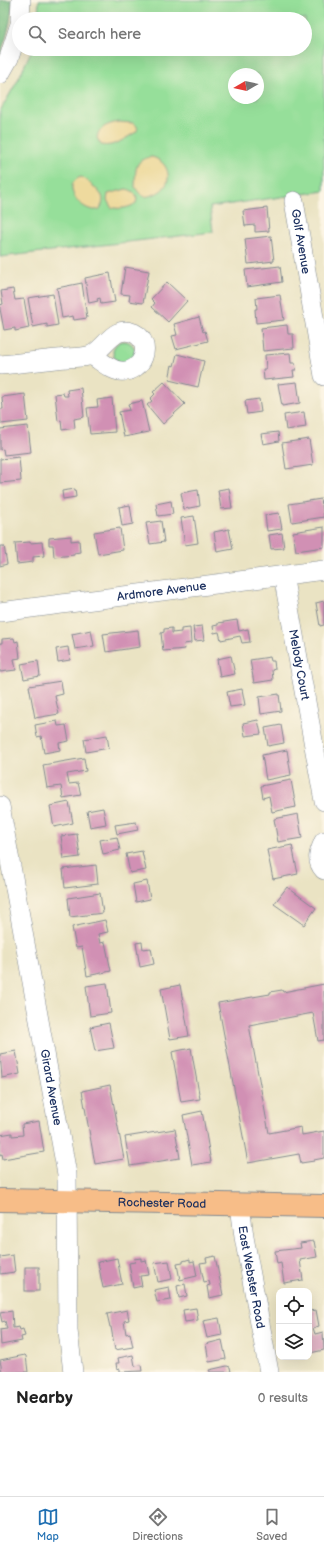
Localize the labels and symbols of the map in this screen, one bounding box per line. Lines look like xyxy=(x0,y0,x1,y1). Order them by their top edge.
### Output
north arrow xyxy=(228,68,264,104)
street label: Golf Avenue xyxy=(288,208,314,275)
street label: Ardmore Avenue xyxy=(116,578,207,604)
street label: Melody Court xyxy=(285,628,313,702)
street label: Girard Avenue xyxy=(37,1048,66,1127)
street label: Rochester Road xyxy=(118,1195,207,1211)
street label: East Webster Road xyxy=(235,1225,268,1330)

